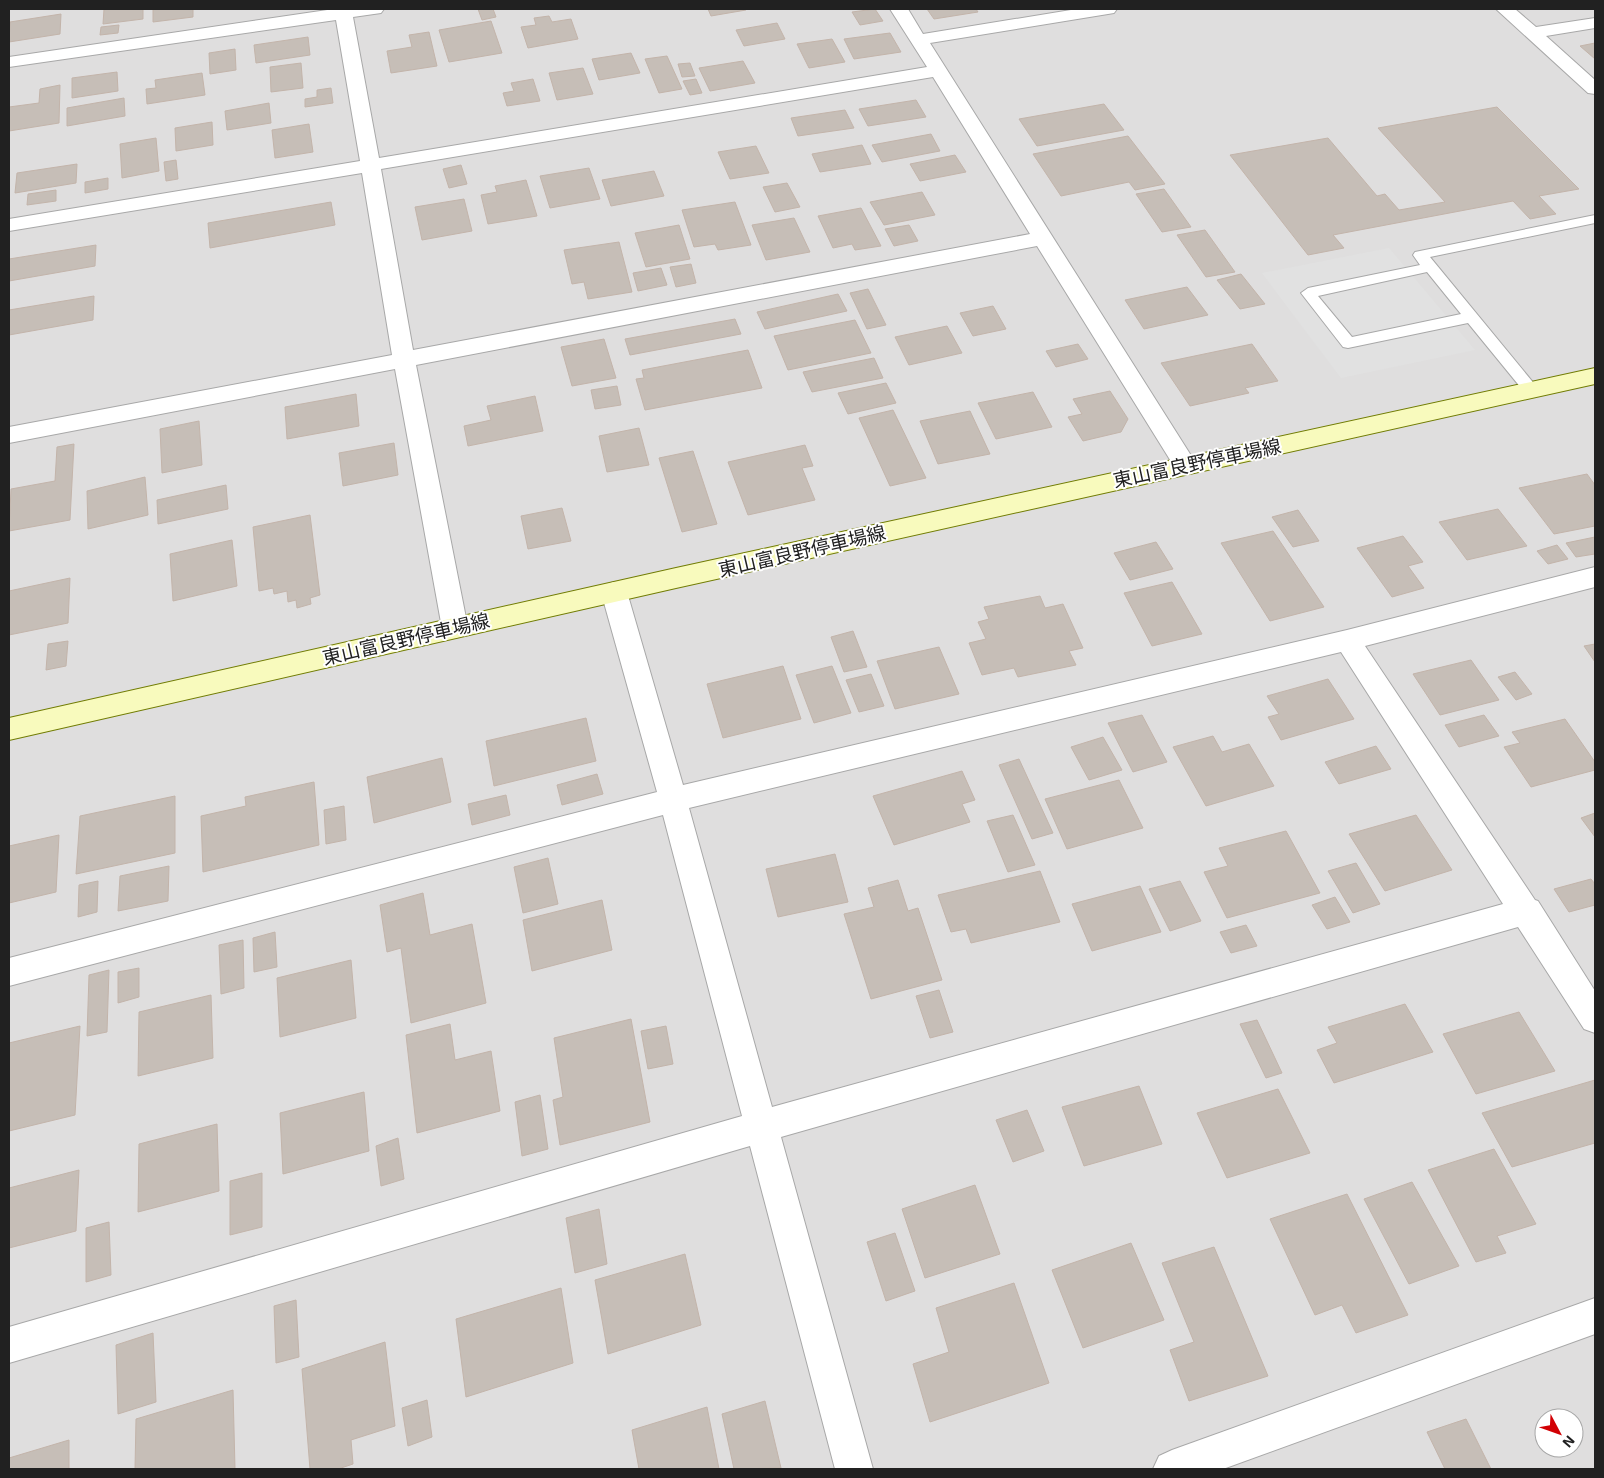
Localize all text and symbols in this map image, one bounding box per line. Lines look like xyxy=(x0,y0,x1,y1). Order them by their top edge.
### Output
street label: 東山富良野停車場線 xyxy=(1111,433,1283,492)
street label: 東山富良野停車場線 xyxy=(716,520,888,581)
street label: 東山富良野停車場線 xyxy=(320,608,492,669)
north arrow xyxy=(1534,1408,1584,1458)
text: N xyxy=(1559,1432,1579,1451)

